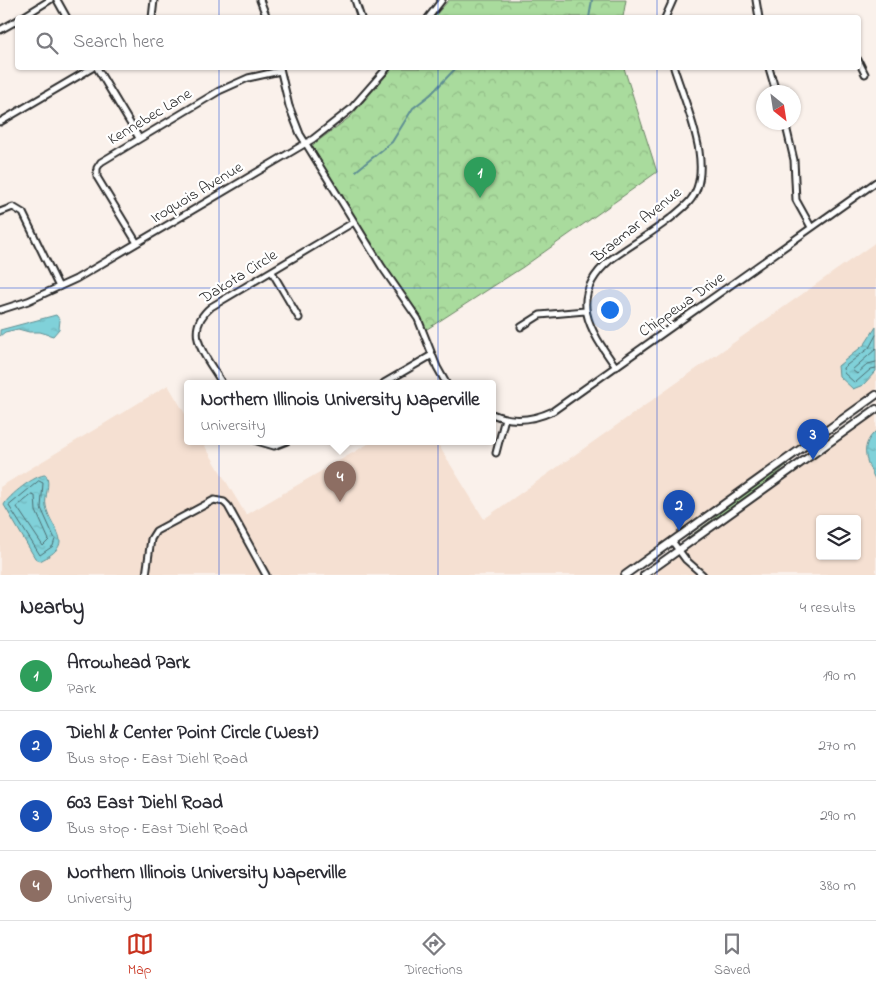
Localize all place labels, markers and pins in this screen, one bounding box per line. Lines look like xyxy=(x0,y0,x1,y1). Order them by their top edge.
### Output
pin: 1 xyxy=(464,157,496,198)
pin: 3 xyxy=(797,419,829,460)
pin: 4 xyxy=(324,461,356,502)
pin: 2 xyxy=(663,490,695,531)

